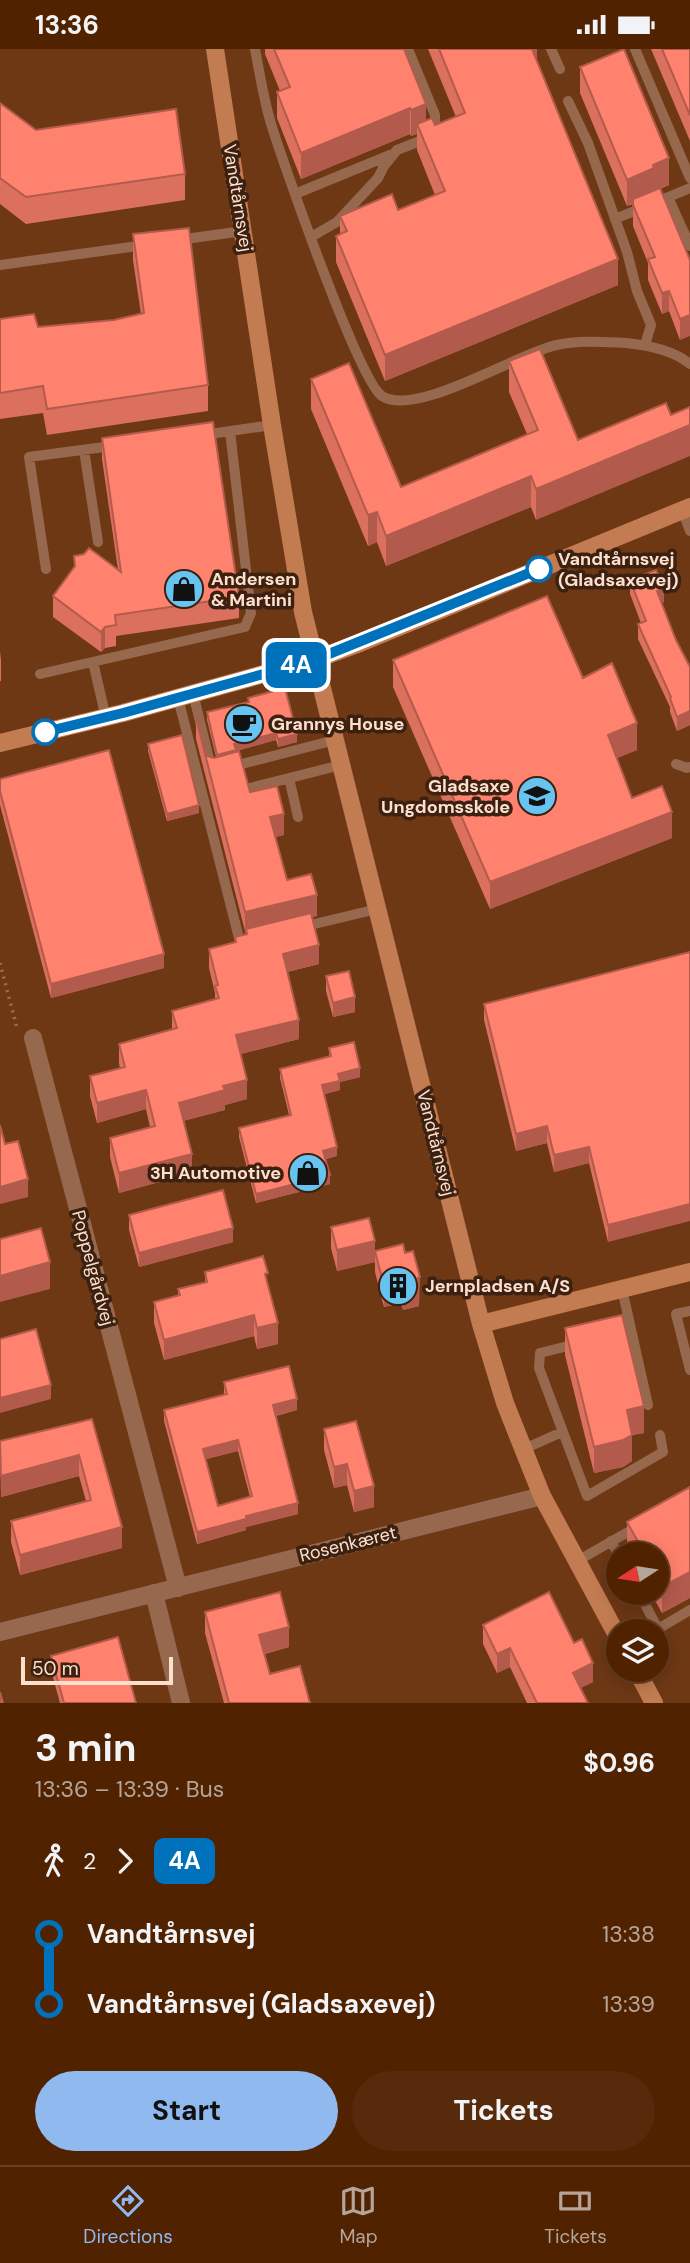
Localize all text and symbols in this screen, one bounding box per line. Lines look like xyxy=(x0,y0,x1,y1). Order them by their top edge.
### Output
text: 13:36 xyxy=(35,8,99,42)
street label: Vandtårnsvej xyxy=(218,143,258,253)
place label: Vandtårnsvej (Gladsaxevej) xyxy=(558,547,679,592)
marker: Vandtårnsvej (Gladsaxevej) xyxy=(526,556,552,582)
place label: Andersen & Martini xyxy=(211,567,296,612)
shop icon: Andersen & Martini xyxy=(163,568,205,610)
line badge: 4A xyxy=(264,642,328,688)
text: 4A xyxy=(280,649,312,680)
cafe icon: Grannys House xyxy=(223,703,265,745)
place label: Grannys House xyxy=(271,712,405,736)
unlabelled marker xyxy=(32,719,58,745)
place label: Gladsaxe Ungdomsskole xyxy=(381,774,510,819)
school or university icon: Gladsaxe Ungdomsskole xyxy=(516,775,558,817)
street label: Vandtårnsvej xyxy=(411,1087,461,1199)
shop icon: 3H Automotive xyxy=(287,1152,329,1194)
place label: 3H Automotive xyxy=(150,1161,281,1185)
street label: Poppelgårdvej xyxy=(66,1208,120,1328)
building icon: Jernpladsen A/S xyxy=(377,1265,419,1307)
place label: Jernpladsen A/S xyxy=(425,1274,570,1298)
street label: Rosenkæret xyxy=(297,1520,399,1568)
north arrow xyxy=(606,1542,668,1605)
map controls xyxy=(606,1542,669,1682)
button: layers xyxy=(606,1619,669,1682)
scale bar xyxy=(21,1654,173,1686)
text: 50 m xyxy=(32,1656,79,1681)
text: 3 min xyxy=(35,1723,136,1773)
text: $0.96 xyxy=(583,1746,655,1780)
text: 13:36 – 13:39 · Bus xyxy=(35,1774,224,1804)
icon: walk xyxy=(35,1842,73,1880)
icon: forward xyxy=(106,1842,144,1880)
text: 4A xyxy=(168,1845,201,1876)
text: 2 xyxy=(83,1846,96,1876)
text: Vandtårnsvej xyxy=(87,1917,255,1951)
text: 13:38 xyxy=(602,1919,655,1949)
text: Vandtårnsvej (Gladsaxevej) xyxy=(87,1987,436,2021)
text: 13:39 xyxy=(602,1989,655,2019)
button: Start xyxy=(35,2071,338,2151)
button: Tickets xyxy=(352,2071,655,2151)
tab: Directions xyxy=(83,2182,173,2249)
tab: Map xyxy=(339,2182,378,2249)
tab: Tickets xyxy=(544,2182,607,2249)

